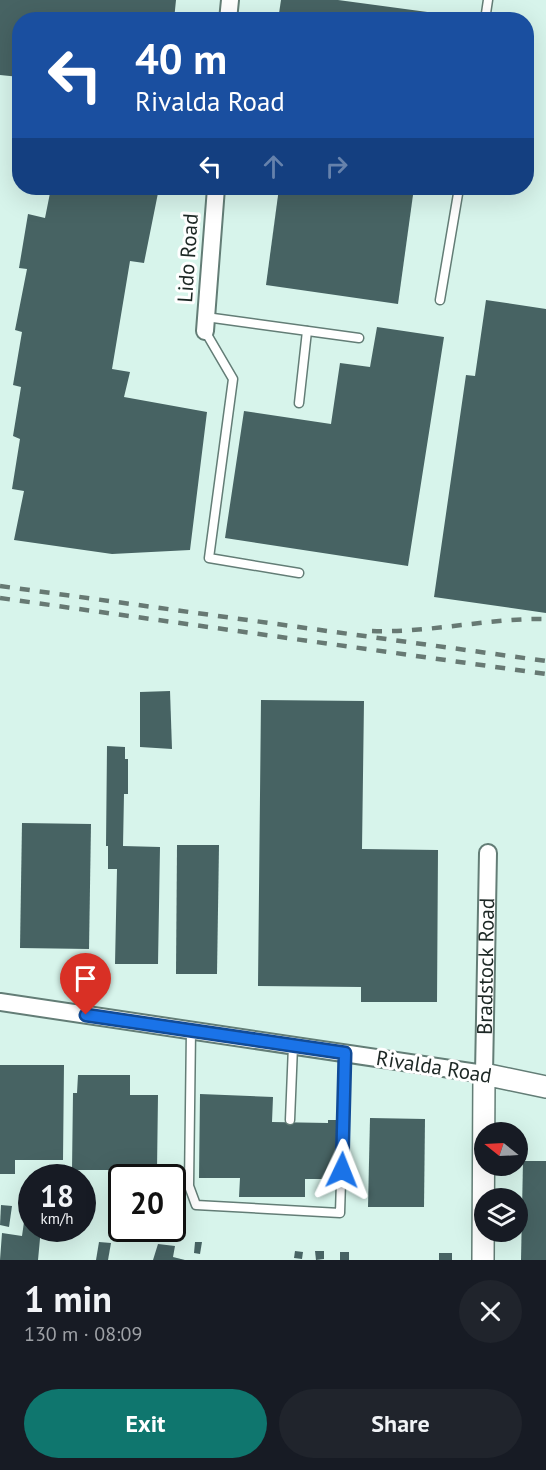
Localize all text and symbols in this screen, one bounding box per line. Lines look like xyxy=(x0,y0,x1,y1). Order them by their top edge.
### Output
text: 40 m xyxy=(135,31,227,86)
icon: left xyxy=(36,36,114,114)
text: Rivalda Road xyxy=(135,84,285,118)
icon: left xyxy=(194,150,227,183)
icon: ahead xyxy=(257,150,290,183)
icon: right xyxy=(320,150,353,183)
street label: Lido Road xyxy=(171,213,204,303)
street label: Bradstock Road xyxy=(471,898,500,1035)
pin xyxy=(60,953,111,1015)
icon: arrive xyxy=(69,962,102,995)
street label: Rivalda Road xyxy=(374,1044,494,1089)
north arrow xyxy=(474,1122,528,1176)
map controls xyxy=(474,1122,528,1242)
position arrow xyxy=(310,1138,374,1202)
speed limit sign: 20 xyxy=(108,1164,186,1242)
text: 18 xyxy=(40,1176,74,1215)
button: layers xyxy=(474,1188,528,1242)
text: km/h xyxy=(41,1209,73,1228)
text: 1 min xyxy=(24,1275,112,1322)
button: close xyxy=(459,1280,522,1343)
text: 130 m · 08:09 xyxy=(24,1321,142,1347)
button: Exit xyxy=(24,1389,267,1458)
button: Share xyxy=(279,1389,522,1458)

